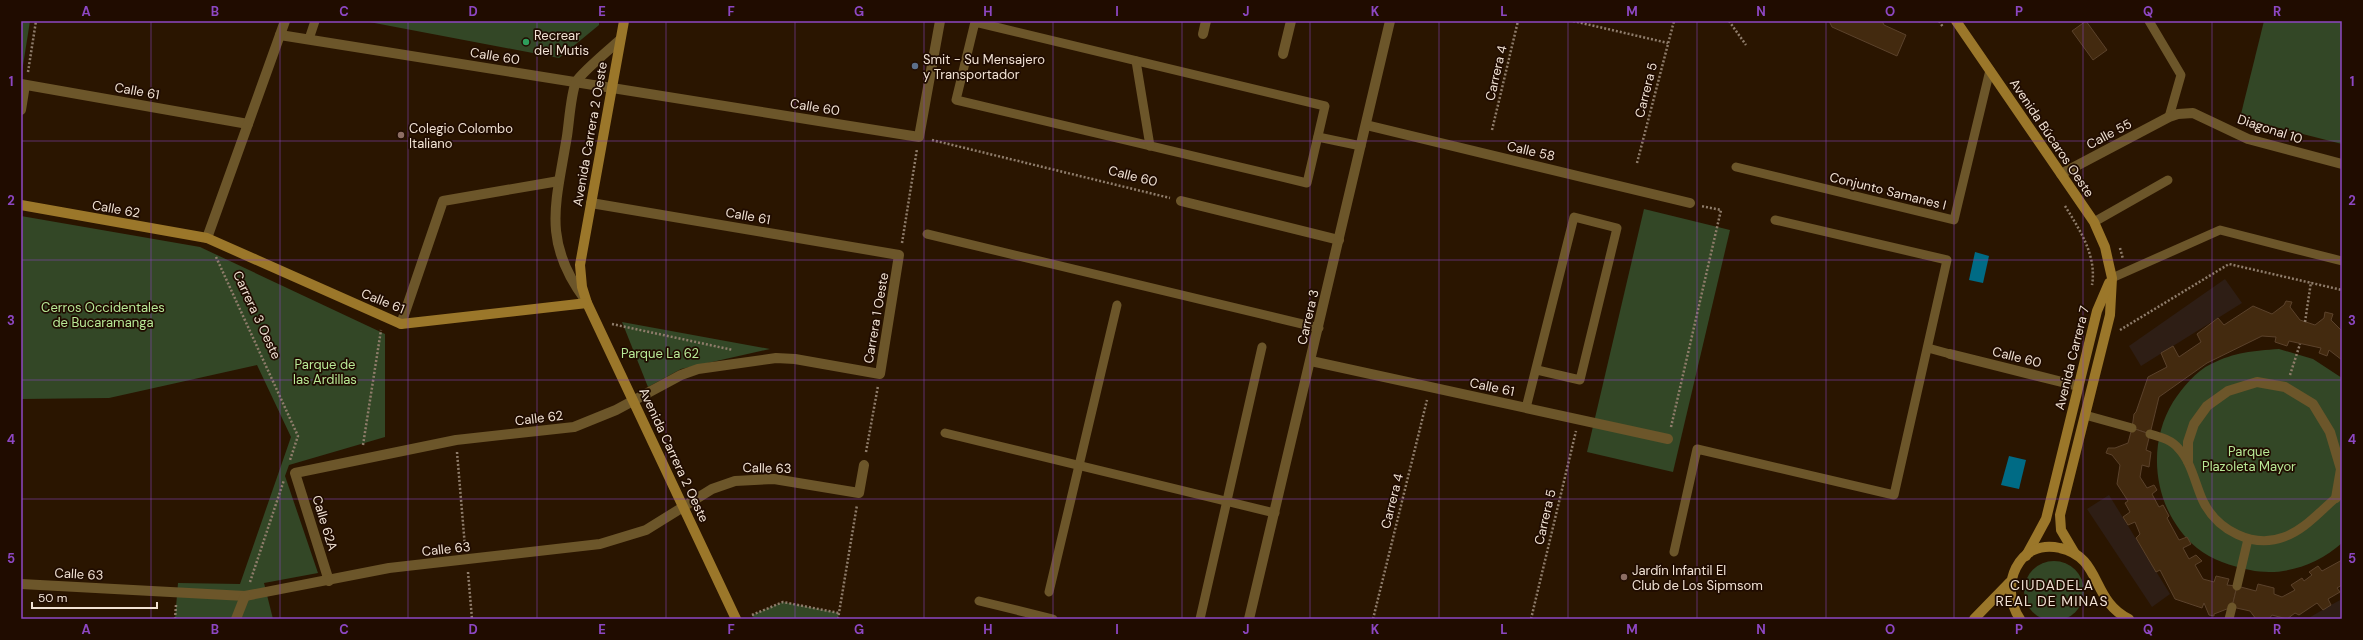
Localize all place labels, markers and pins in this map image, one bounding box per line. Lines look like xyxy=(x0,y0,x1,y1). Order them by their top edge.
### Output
place label: Recrear del Mutis xyxy=(534,27,589,59)
marker: Recrear del Mutis xyxy=(521,37,531,47)
place label: Smit - Su Mensajero y Transportador xyxy=(923,51,1045,83)
marker: Smit - Su Mensajero y Transportador xyxy=(910,61,920,71)
place label: Colegio Colombo Italiano xyxy=(409,120,513,152)
marker: Colegio Colombo Italiano xyxy=(396,130,406,140)
place label: Jardín Infantil El Club de Los Sipmsom xyxy=(1632,562,1763,594)
marker: Jardín Infantil El Club de Los Sipmsom xyxy=(1619,572,1629,582)

